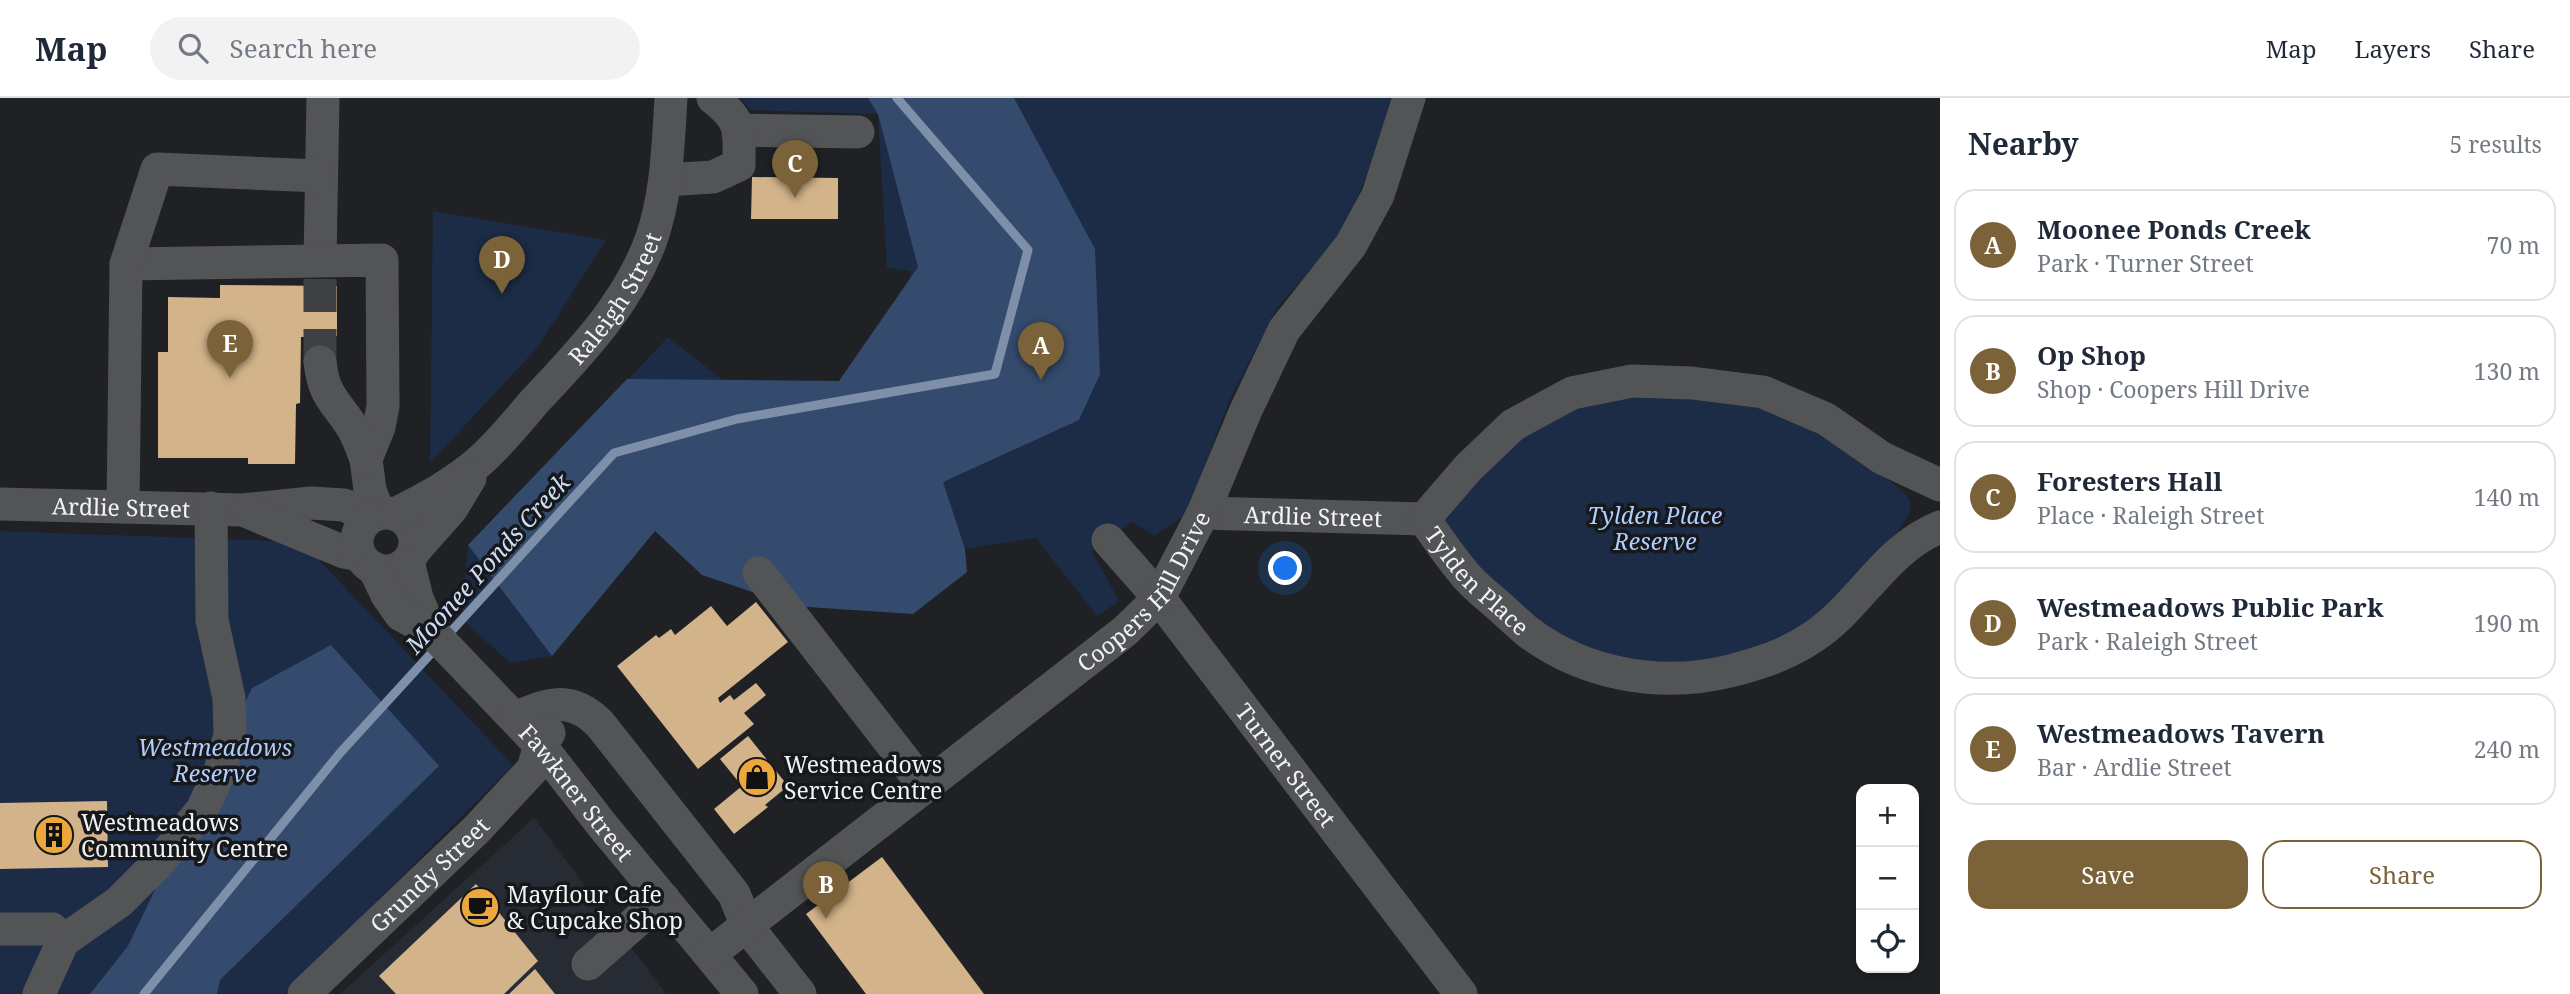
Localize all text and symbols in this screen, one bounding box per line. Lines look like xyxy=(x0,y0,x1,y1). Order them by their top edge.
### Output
search box xyxy=(150,17,640,80)
text: Map xyxy=(35,26,108,71)
icon: search xyxy=(174,29,212,67)
text: Search here xyxy=(230,30,377,66)
text: Map xyxy=(2266,32,2317,65)
text: Layers xyxy=(2355,32,2431,65)
text: Share xyxy=(2469,32,2535,65)
text: Nearby xyxy=(1968,123,2079,164)
text: 5 results xyxy=(2449,128,2542,160)
pin: C xyxy=(772,140,818,198)
text: Moonee Ponds Creek xyxy=(2037,211,2311,247)
street label: Raleigh Street xyxy=(560,228,669,371)
text: A xyxy=(1984,229,2002,261)
text: 70 m xyxy=(2487,229,2540,261)
pin: D xyxy=(479,236,525,294)
text: Park · Turner Street xyxy=(2037,247,2253,279)
pin: E xyxy=(207,320,253,378)
pin: A xyxy=(1018,322,1064,380)
text: Op Shop xyxy=(2037,337,2146,373)
text: B xyxy=(1985,355,2001,387)
text: 130 m xyxy=(2474,355,2540,387)
text: Shop · Coopers Hill Drive xyxy=(2037,373,2310,405)
text: Foresters Hall xyxy=(2037,463,2223,499)
water label: Moonee Ponds Creek xyxy=(397,465,578,661)
text: C xyxy=(1985,481,2001,513)
text: 140 m xyxy=(2474,481,2540,513)
street label: Ardlie Street xyxy=(51,489,190,525)
street label: Ardlie Street xyxy=(1243,498,1382,534)
park label: Tylden Place Reserve xyxy=(1588,499,1722,557)
text: Place · Raleigh Street xyxy=(2037,499,2264,531)
street label: Coopers Hill Drive xyxy=(1070,505,1217,679)
street label: Tylden Place xyxy=(1418,520,1536,642)
your location xyxy=(1268,551,1302,585)
text: Westmeadows Public Park xyxy=(2037,589,2383,625)
text: D xyxy=(1984,607,2002,639)
text: 190 m xyxy=(2474,607,2540,639)
text: Park · Raleigh Street xyxy=(2037,625,2258,657)
street label: Turner Street xyxy=(1229,696,1344,833)
text: Westmeadows Tavern xyxy=(2037,715,2325,751)
street label: Fawkner Street xyxy=(512,717,641,868)
park label: Westmeadows Reserve xyxy=(138,731,293,789)
text: E xyxy=(1985,733,2001,765)
text: 240 m xyxy=(2474,733,2540,765)
place label: Westmeadows Service Centre xyxy=(784,748,942,806)
text: Bar · Ardlie Street xyxy=(2037,751,2232,783)
shop icon: Westmeadows Service Centre xyxy=(736,756,778,798)
map controls xyxy=(1856,784,1919,973)
button: + xyxy=(1856,784,1919,847)
place label: Westmeadows Community Centre xyxy=(81,806,288,864)
street label: Grundy Street xyxy=(362,810,496,939)
building icon: Westmeadows Community Centre xyxy=(33,814,75,856)
button: Save xyxy=(1968,840,2248,909)
button: Share xyxy=(2262,840,2542,909)
button: − xyxy=(1856,847,1919,910)
pin: B xyxy=(803,861,849,919)
place label: Mayflour Cafe & Cupcake Shop xyxy=(507,878,683,936)
cafe icon: Mayflour Cafe & Cupcake Shop xyxy=(459,886,501,928)
button: locate xyxy=(1856,910,1919,973)

